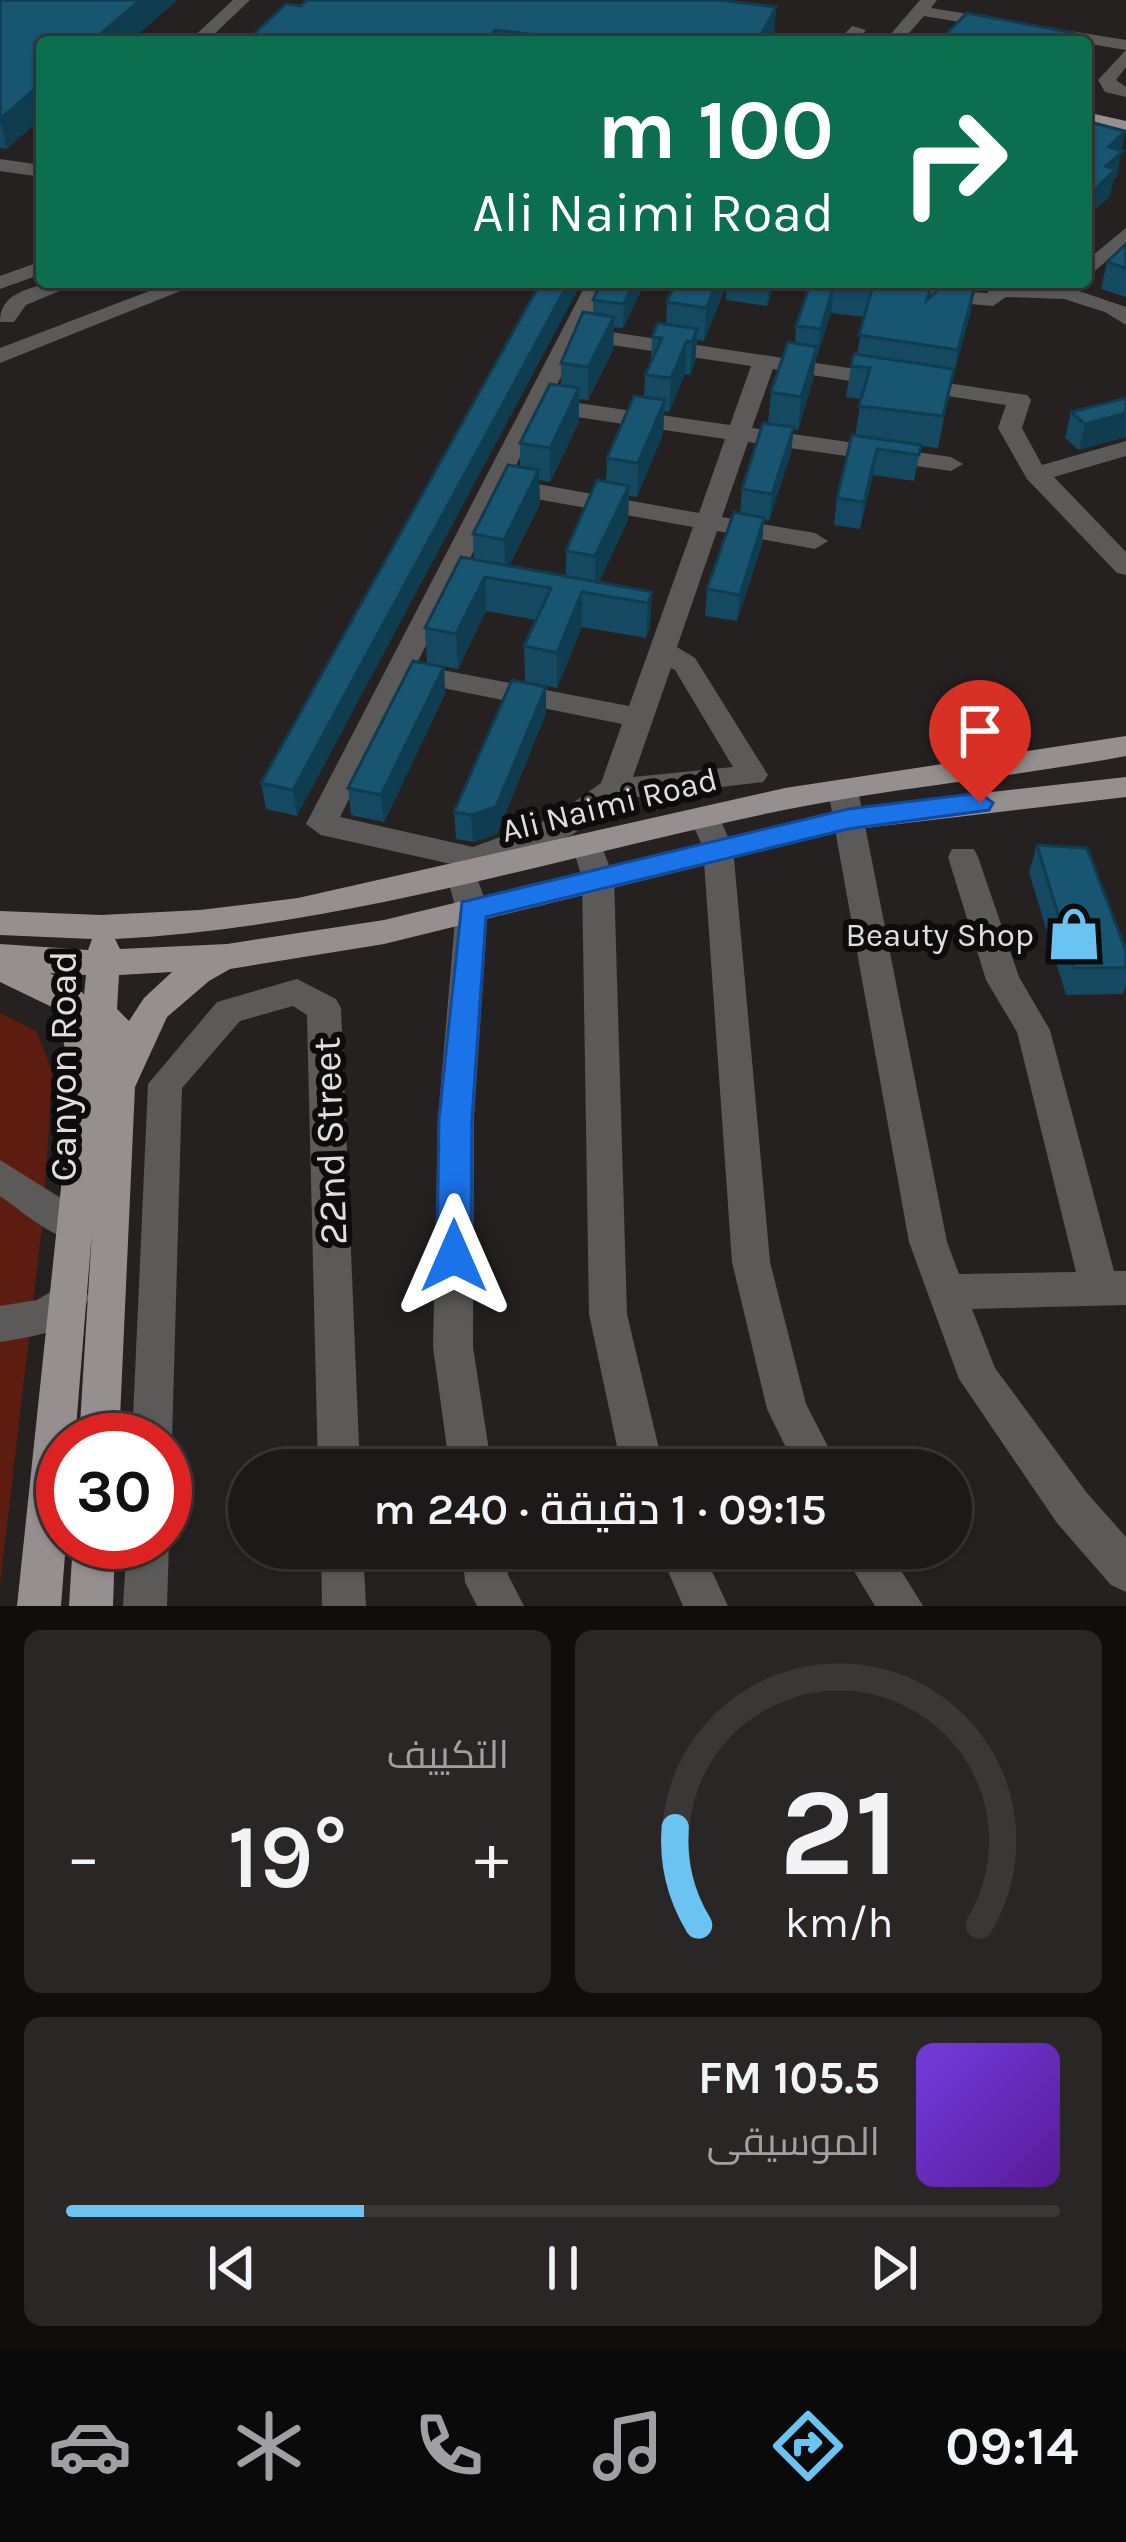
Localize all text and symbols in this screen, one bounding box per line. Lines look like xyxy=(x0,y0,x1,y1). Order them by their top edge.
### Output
text: 100 m xyxy=(597,81,834,179)
icon: right xyxy=(876,84,1032,240)
text: Ali Naimi Road xyxy=(472,181,834,245)
pin xyxy=(929,680,1031,803)
icon: arrive xyxy=(947,698,1013,764)
street label: Ali Naimi Road xyxy=(497,760,721,850)
shop icon: Beauty Shop xyxy=(1045,905,1103,963)
place label: Beauty Shop xyxy=(846,916,1034,954)
street label: Canyon Road xyxy=(40,951,86,1181)
street label: 22nd Street xyxy=(303,1036,357,1246)
position arrow xyxy=(391,1193,517,1319)
speed limit sign: 30 xyxy=(36,1413,192,1569)
text: 09:15 · 1 دقيقة · 240 m xyxy=(373,1483,827,1535)
text: التكييف xyxy=(387,1732,509,1778)
text: 21 xyxy=(778,1760,898,1905)
text: 19° xyxy=(228,1804,347,1910)
text: − xyxy=(66,1818,101,1896)
text: + xyxy=(474,1818,509,1896)
text: km/h xyxy=(784,1897,893,1947)
text: 105.5 FM xyxy=(698,2052,880,2104)
text: الموسيقى xyxy=(707,2119,880,2165)
icon: previous xyxy=(199,2235,265,2301)
icon: pause xyxy=(530,2235,596,2301)
icon: next xyxy=(861,2235,927,2301)
icon: car xyxy=(48,2404,132,2488)
icon: climate xyxy=(227,2404,311,2488)
icon: phone xyxy=(407,2404,491,2488)
icon: music xyxy=(586,2404,670,2488)
icon: directions xyxy=(766,2404,850,2488)
text: 09:14 xyxy=(945,2414,1078,2478)

